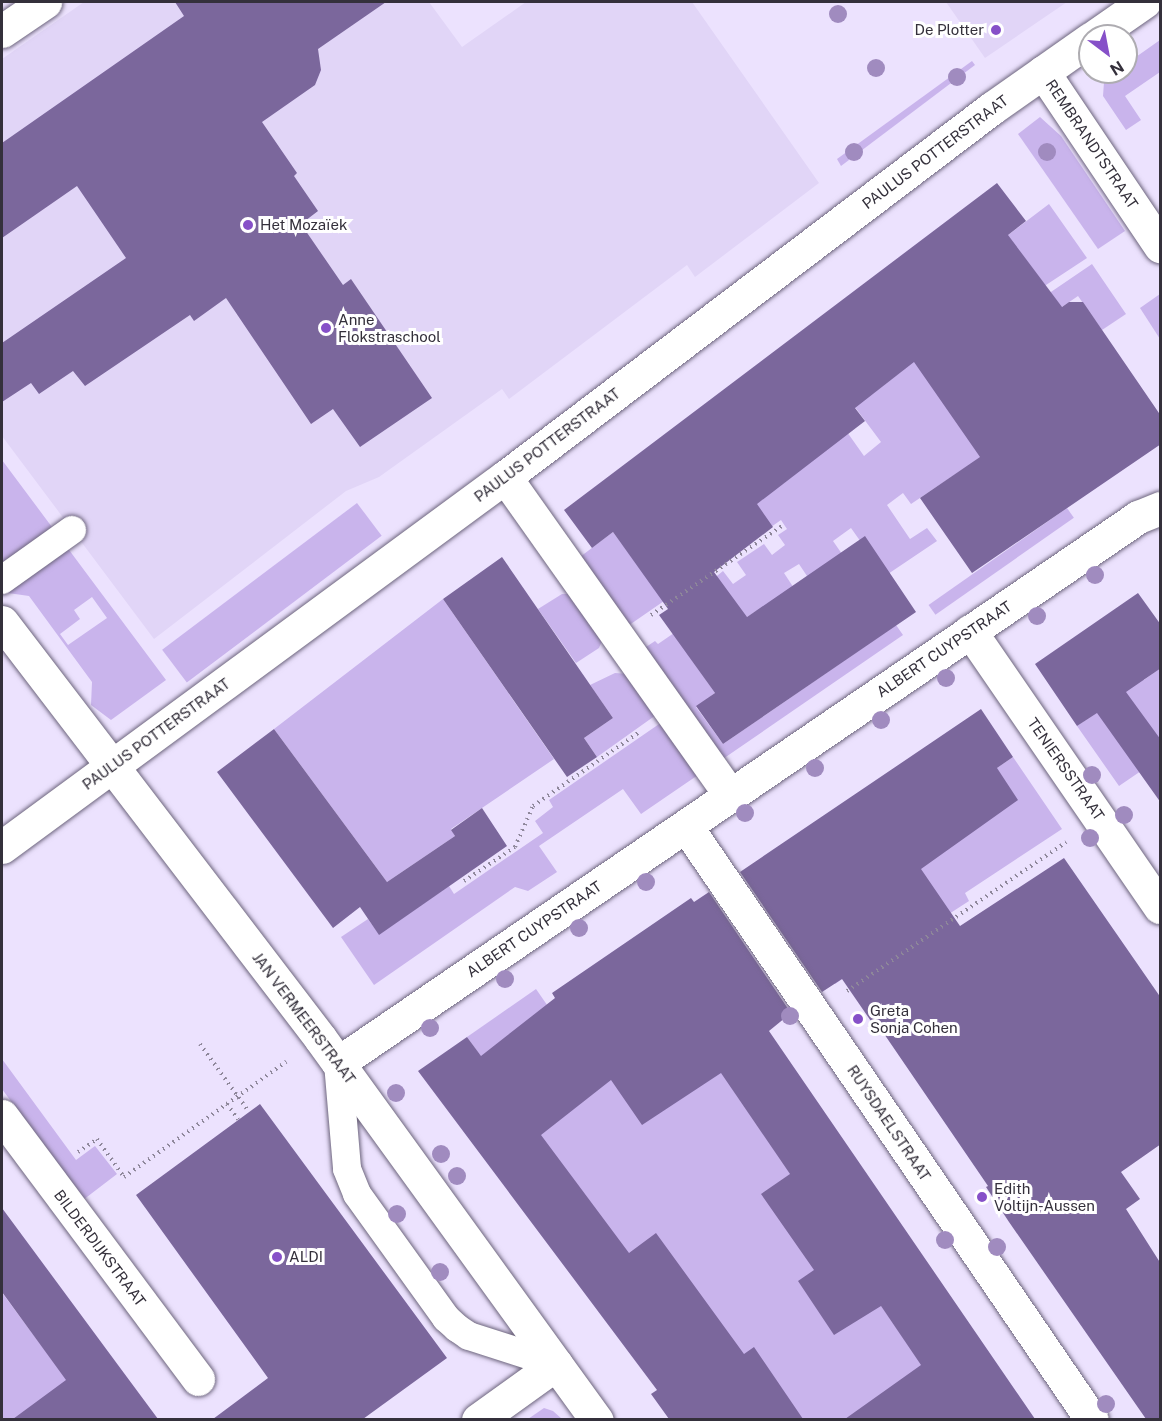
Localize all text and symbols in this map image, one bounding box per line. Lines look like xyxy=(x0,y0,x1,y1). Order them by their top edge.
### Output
place label: De Plotter xyxy=(915,21,984,39)
marker: De Plotter xyxy=(989,23,1003,37)
north arrow xyxy=(1078,24,1138,84)
text: N xyxy=(1106,57,1127,79)
street label: REMBRANDTSTRAAT xyxy=(1042,76,1142,212)
street label: PAULUS POTTERSTRAAT xyxy=(859,91,1011,213)
place label: Het Mozaïek xyxy=(260,216,348,234)
marker: Het Mozaïek xyxy=(241,218,255,232)
place label: Anne Flokstraschool xyxy=(338,310,441,345)
marker: Anne Flokstraschool xyxy=(319,321,333,335)
street label: PAULUS POTTERSTRAAT xyxy=(471,384,623,506)
street label: ALBERT CUYPSTRAAT xyxy=(873,597,1015,701)
street label: PAULUS POTTERSTRAAT xyxy=(79,674,233,794)
street label: TENIERSSTRAAT xyxy=(1024,714,1108,824)
street label: ALBERT CUYPSTRAAT xyxy=(463,877,605,981)
street label: JAN VERMEERSTRAAT xyxy=(249,949,359,1087)
place label: Greta Sonja Cohen xyxy=(870,1001,958,1036)
marker: Greta Sonja Cohen xyxy=(851,1012,865,1026)
street label: RUYSDAELSTRAAT xyxy=(844,1062,934,1184)
place label: Edith Voltijn-Aussen xyxy=(994,1179,1095,1214)
street label: BILDERDIJKSTRAAT xyxy=(50,1186,150,1310)
marker: Edith Voltijn-Aussen xyxy=(975,1190,989,1204)
place label: ALDI xyxy=(289,1248,323,1266)
marker: ALDI xyxy=(270,1250,284,1264)

